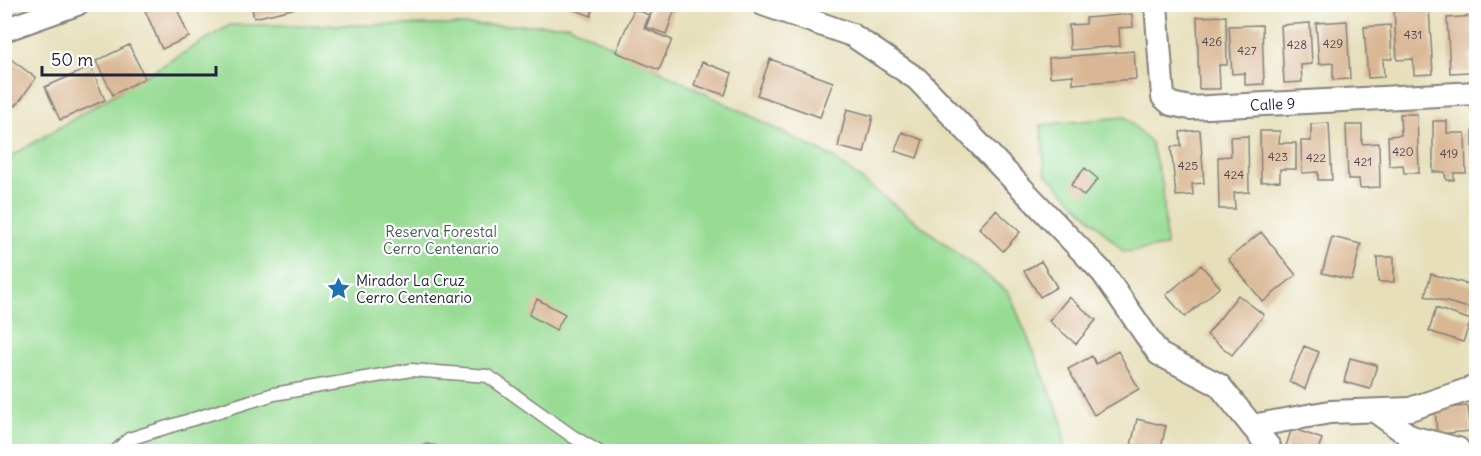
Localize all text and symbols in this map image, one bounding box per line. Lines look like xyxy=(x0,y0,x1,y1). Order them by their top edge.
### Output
house number: 431 xyxy=(1404,27,1422,42)
house number: 426 xyxy=(1202,34,1222,49)
house number: 429 xyxy=(1323,36,1343,51)
house number: 428 xyxy=(1287,37,1307,52)
scale bar xyxy=(42,39,216,77)
house number: 427 xyxy=(1237,43,1257,58)
text: 50 m xyxy=(51,48,93,71)
street label: Calle 9 xyxy=(1249,93,1296,114)
house number: 420 xyxy=(1392,144,1414,159)
house number: 419 xyxy=(1440,146,1458,161)
house number: 423 xyxy=(1268,149,1288,164)
house number: 422 xyxy=(1306,150,1326,165)
house number: 421 xyxy=(1354,154,1372,169)
house number: 425 xyxy=(1178,158,1198,173)
house number: 424 xyxy=(1224,167,1244,182)
park label: Reserva Forestal Cerro Centenario xyxy=(383,222,499,258)
place label: Mirador La Cruz Cerro Centenario xyxy=(356,271,472,307)
place icon: Mirador La Cruz Cerro Centenario xyxy=(325,276,351,302)

